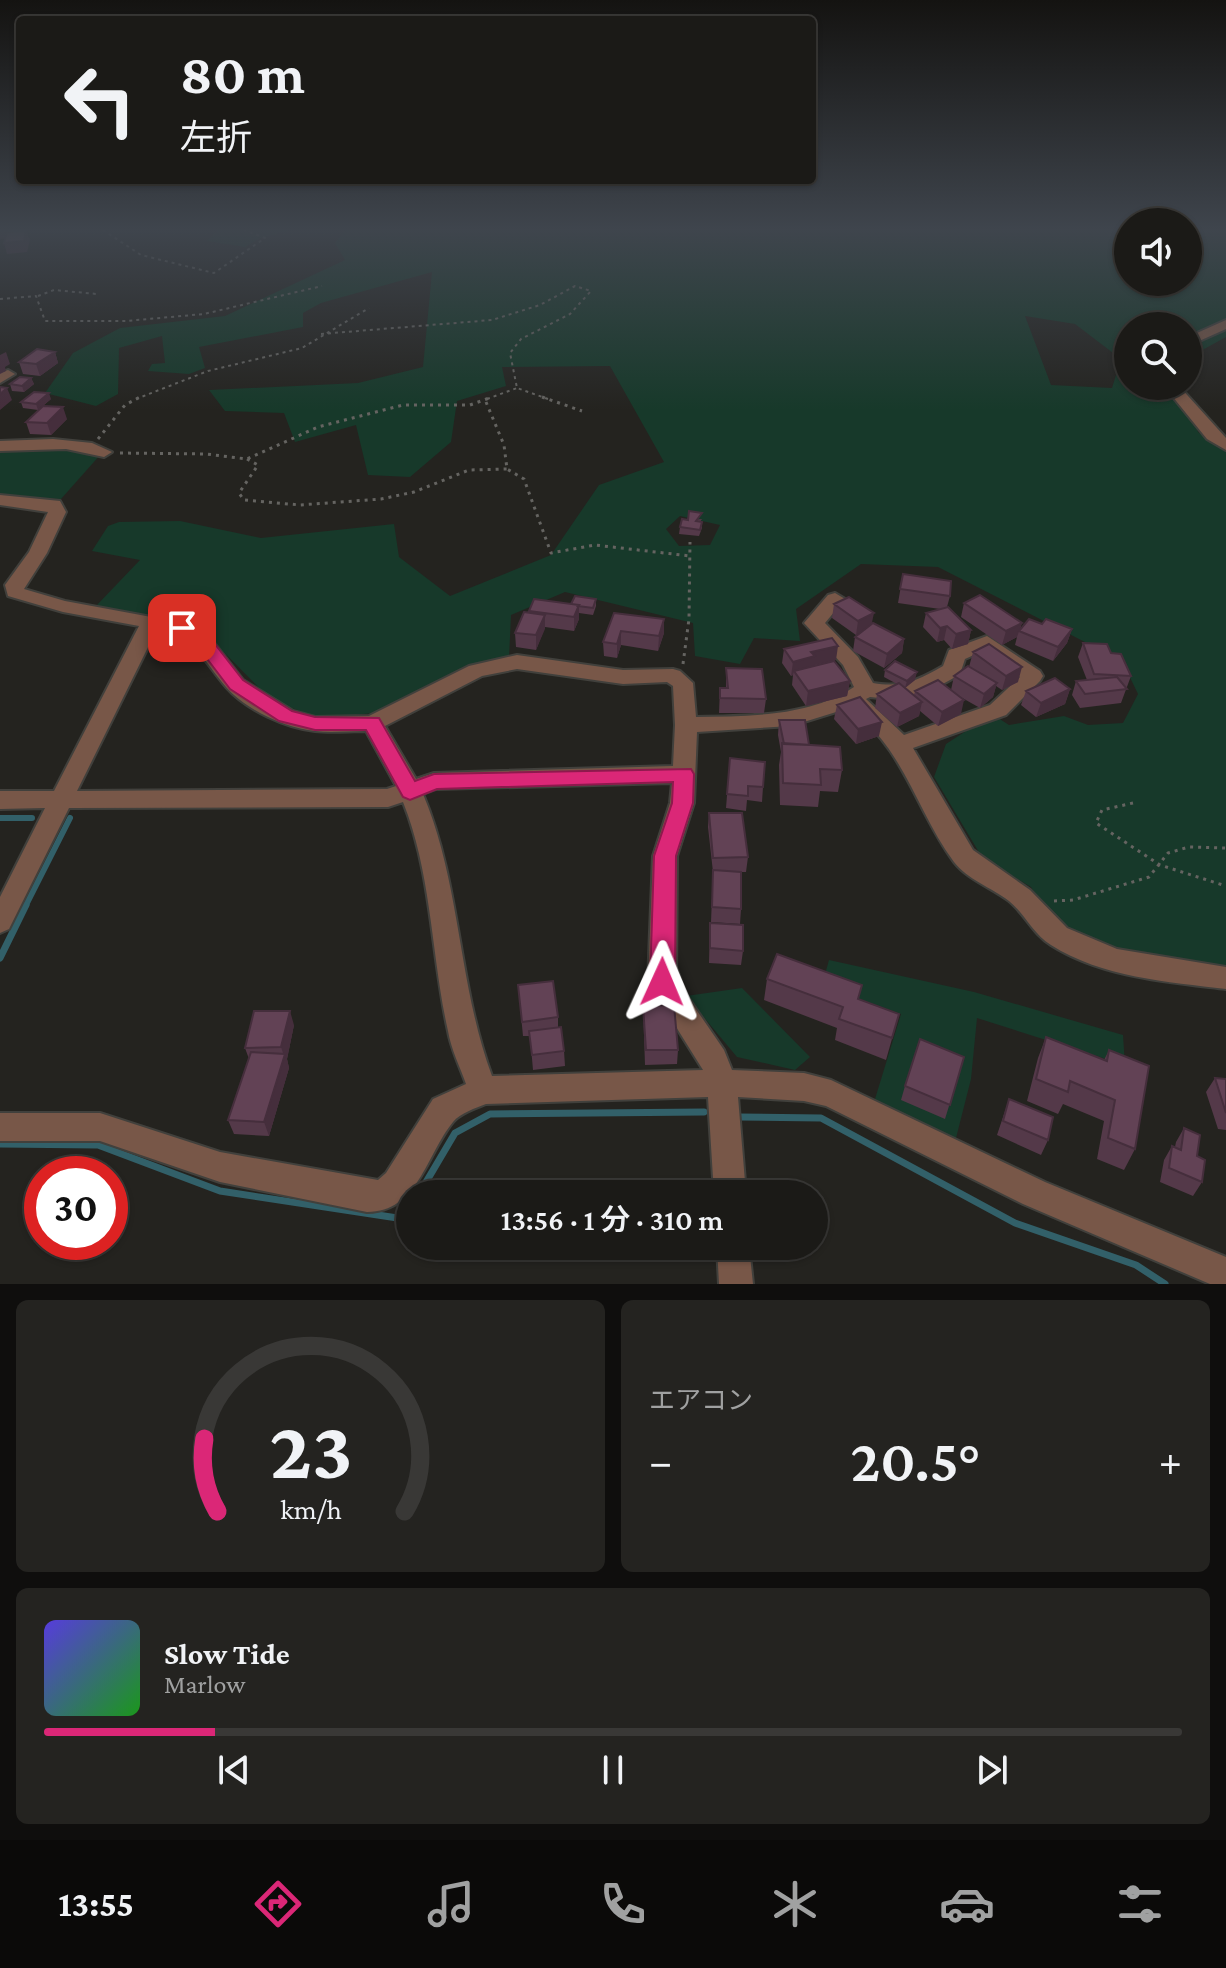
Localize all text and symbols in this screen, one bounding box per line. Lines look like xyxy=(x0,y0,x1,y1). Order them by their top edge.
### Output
text: 80 m xyxy=(180,43,305,105)
icon: left xyxy=(48,48,152,152)
text: 左折 xyxy=(180,118,252,158)
map controls xyxy=(1114,208,1202,400)
button: sound xyxy=(1114,208,1202,296)
button: search xyxy=(1114,312,1202,400)
pin xyxy=(148,594,216,662)
icon: arrive xyxy=(160,606,204,650)
position arrow xyxy=(620,940,704,1024)
speed limit sign: 30 xyxy=(24,1156,128,1260)
text: 13:56 · 1 分 · 310 m xyxy=(501,1203,723,1236)
text: エアコン xyxy=(649,1386,753,1415)
text: 23 xyxy=(269,1403,352,1496)
text: 20.5° xyxy=(851,1427,980,1494)
text: − xyxy=(649,1437,672,1485)
text: + xyxy=(1159,1437,1182,1485)
text: km/h xyxy=(280,1493,341,1525)
text: Slow Tide xyxy=(164,1637,290,1670)
text: Marlow xyxy=(164,1670,245,1699)
icon: previous xyxy=(212,1748,256,1792)
icon: pause xyxy=(591,1748,635,1792)
icon: next xyxy=(970,1748,1014,1792)
icon: directions xyxy=(250,1876,306,1932)
icon: music xyxy=(423,1876,479,1932)
icon: phone xyxy=(595,1876,651,1932)
icon: climate xyxy=(767,1876,823,1932)
icon: car xyxy=(939,1876,995,1932)
icon: filters xyxy=(1112,1876,1168,1932)
text: 13:55 xyxy=(58,1884,134,1924)

